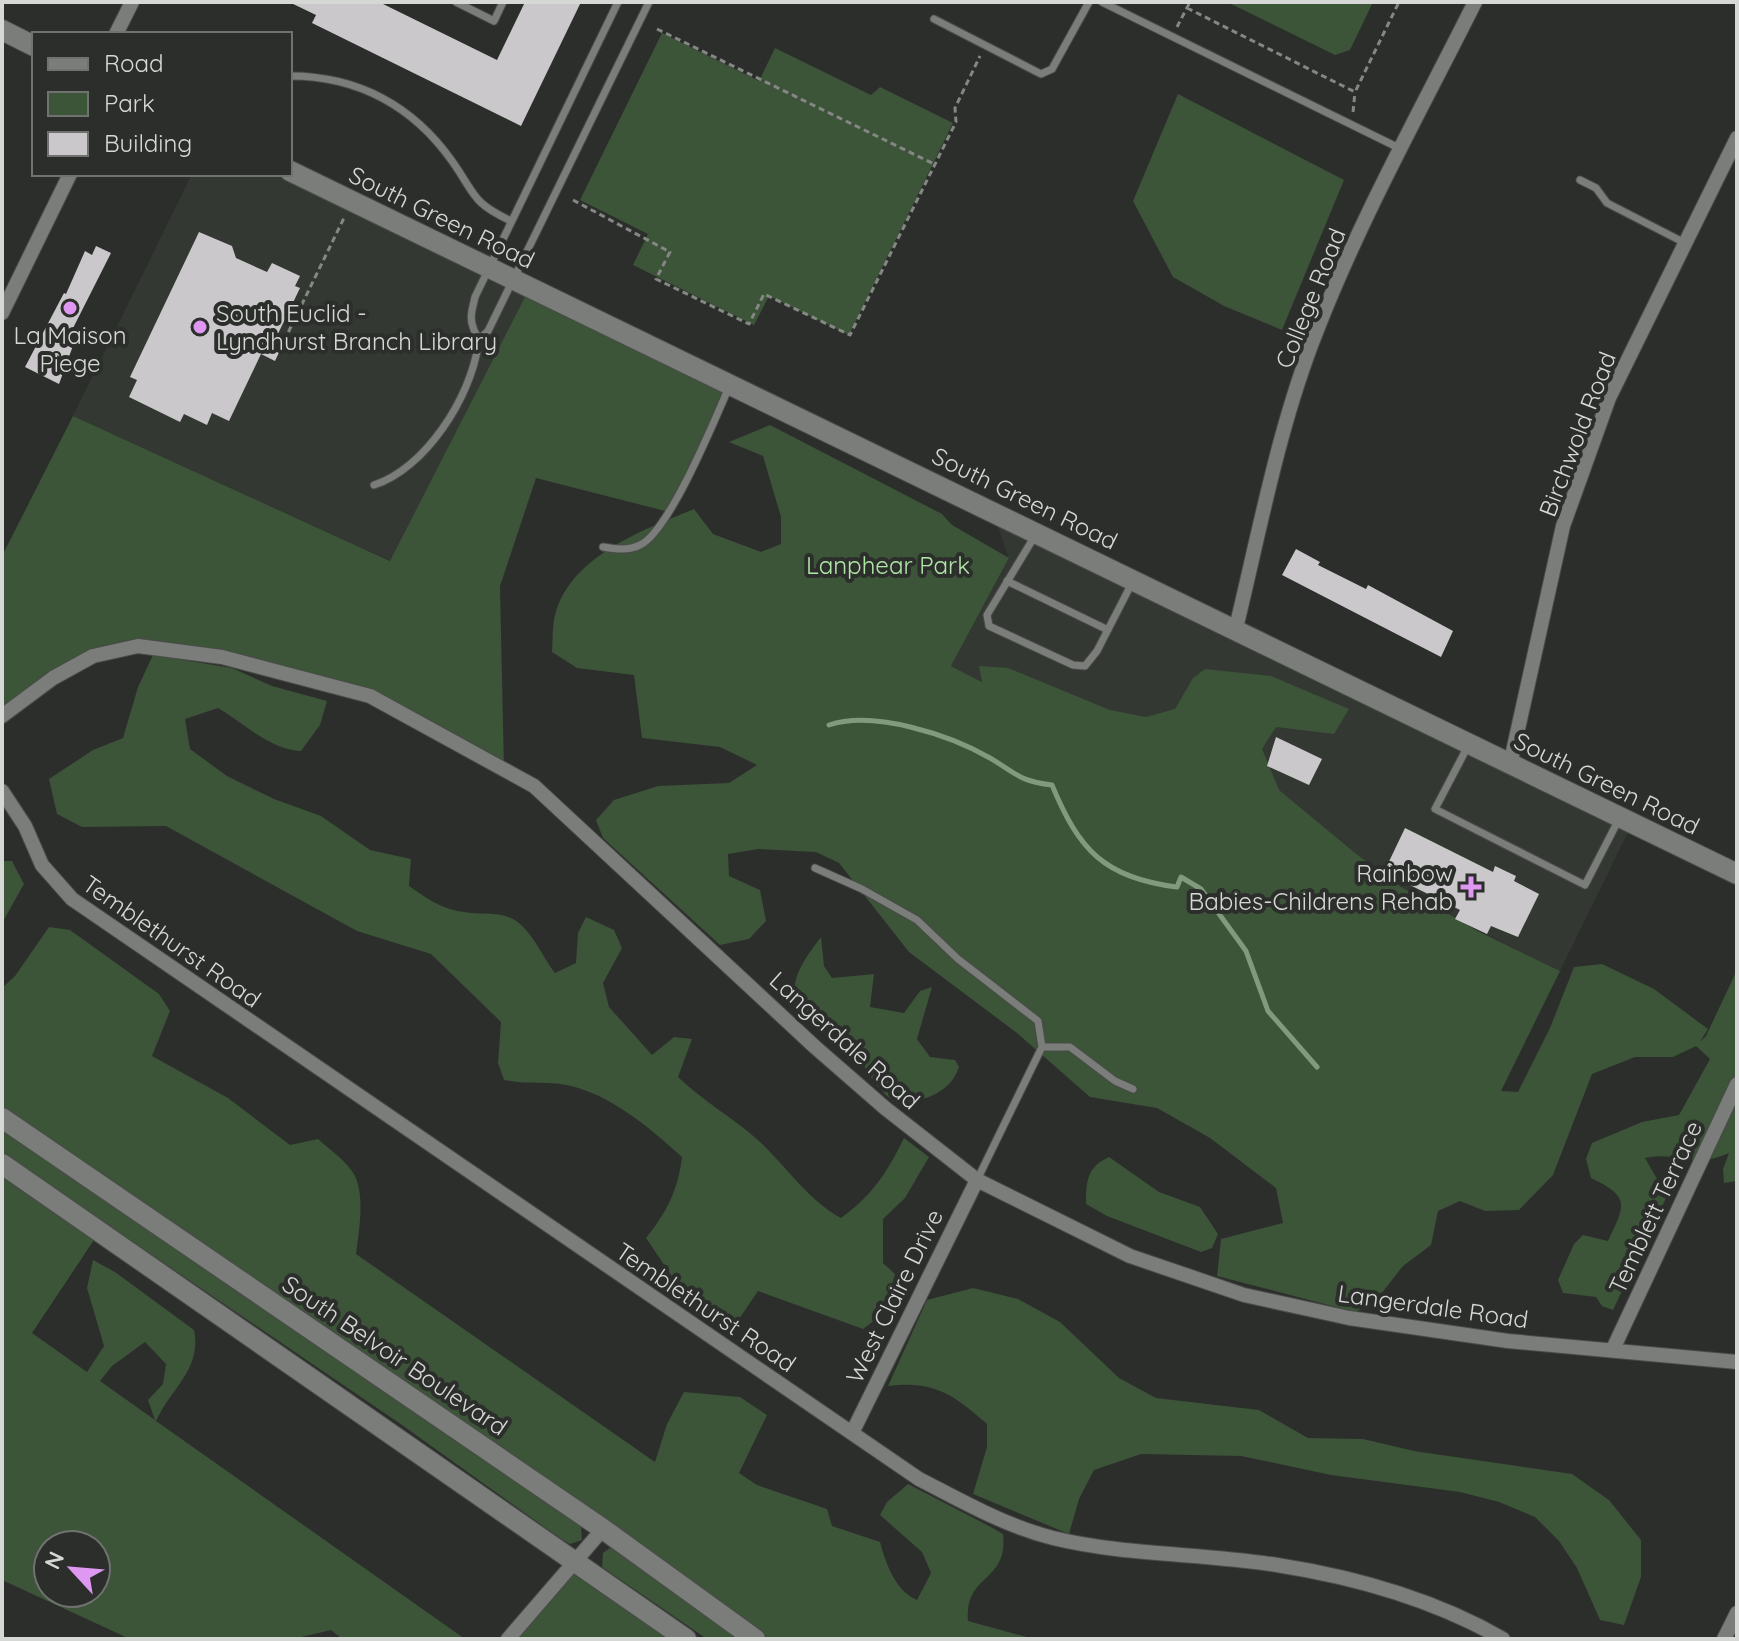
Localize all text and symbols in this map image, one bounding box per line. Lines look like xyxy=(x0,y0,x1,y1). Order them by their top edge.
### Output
legend xyxy=(32,32,292,176)
text: Road xyxy=(104,48,164,78)
text: Park xyxy=(104,88,155,118)
text: Building xyxy=(104,128,192,158)
street label: South Green Road xyxy=(344,159,540,275)
street label: College Road xyxy=(1268,224,1352,372)
place label: South Euclid - Lyndhurst Branch Library xyxy=(216,298,497,356)
marker: La Maison Piege xyxy=(61,299,79,317)
marker: South Euclid - Lyndhurst Branch Library xyxy=(191,318,209,336)
place label: La Maison Piege xyxy=(13,320,127,378)
street label: Birchwold Road xyxy=(1532,347,1622,521)
street label: South Green Road xyxy=(927,440,1123,556)
park label: Lanphear Park xyxy=(806,550,970,580)
street label: South Green Road xyxy=(1509,725,1705,841)
place label: Rainbow Babies-Childrens Rehab xyxy=(1189,858,1453,916)
street label: Temblethurst Road xyxy=(77,868,267,1014)
marker: Rainbow Babies-Childrens Rehab xyxy=(1460,876,1482,898)
street label: Langerdale Road xyxy=(764,965,926,1115)
street label: Temblett Terrace xyxy=(1602,1116,1708,1298)
street label: West Claire Drive xyxy=(839,1204,949,1388)
street label: Temblethurst Road xyxy=(610,1236,802,1378)
street label: South Belvoir Boulevard xyxy=(277,1268,513,1442)
street label: Langerdale Road xyxy=(1336,1278,1530,1334)
north arrow xyxy=(32,1529,112,1609)
text: N xyxy=(38,1547,70,1574)

